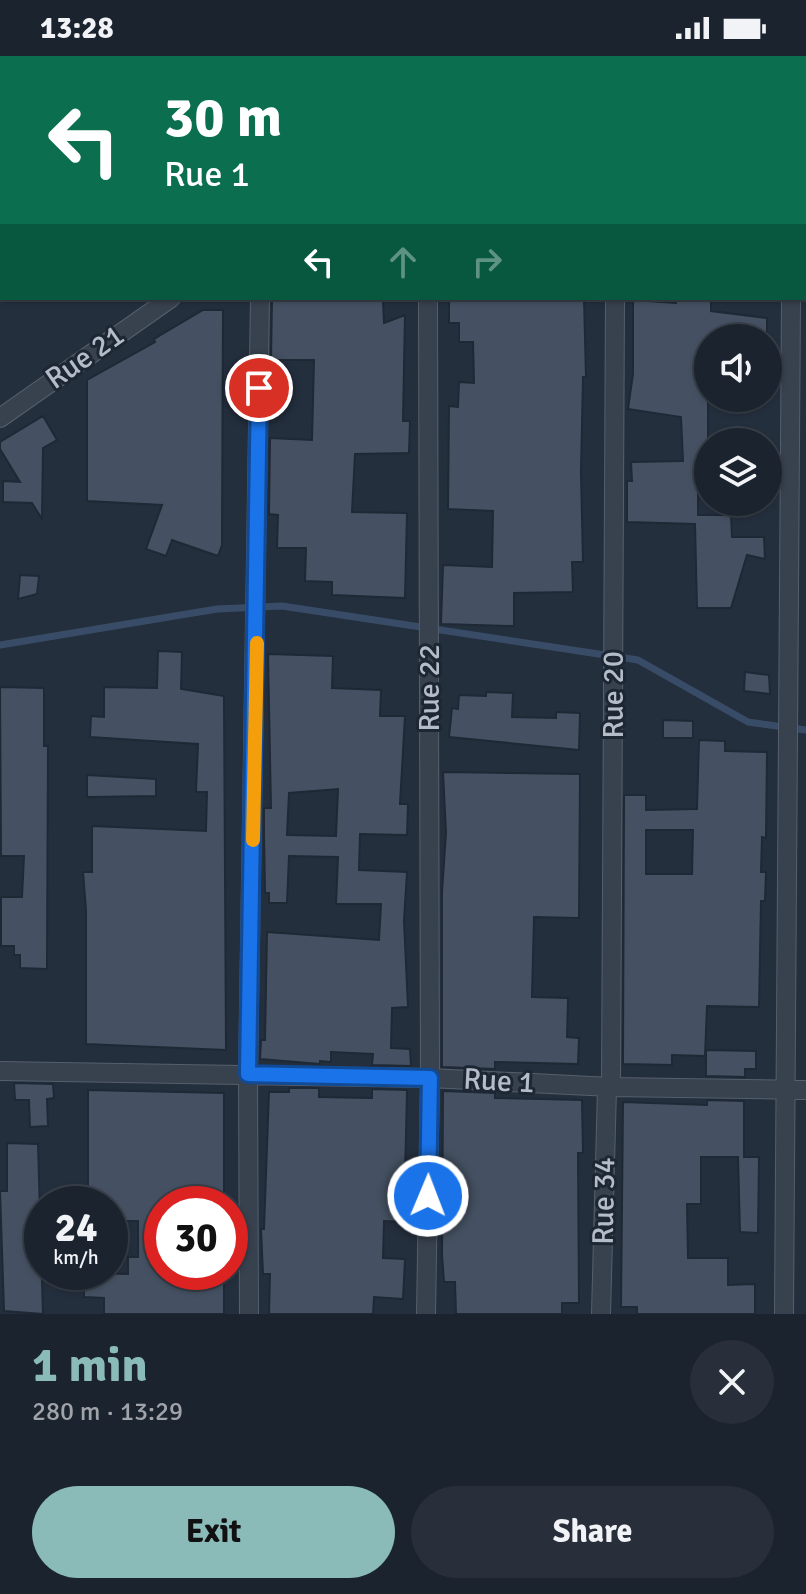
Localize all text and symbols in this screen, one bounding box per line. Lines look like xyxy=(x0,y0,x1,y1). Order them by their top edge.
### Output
text: 13:28 xyxy=(40,10,114,47)
text: 30 m xyxy=(164,83,282,152)
icon: left xyxy=(32,88,136,192)
text: Rue 1 xyxy=(164,152,250,197)
icon: left xyxy=(297,240,341,284)
icon: ahead xyxy=(381,240,425,284)
icon: right xyxy=(465,240,509,284)
street label: Rue 21 xyxy=(38,317,132,397)
map controls xyxy=(694,324,782,516)
button: sound xyxy=(694,324,782,412)
pin xyxy=(225,354,293,422)
icon: arrive xyxy=(237,366,281,410)
button: layers xyxy=(694,428,782,516)
street label: Rue 22 xyxy=(411,644,448,732)
street label: Rue 20 xyxy=(595,651,632,739)
street label: Rue 1 xyxy=(462,1061,536,1101)
position arrow xyxy=(386,1154,470,1238)
street label: Rue 34 xyxy=(585,1157,623,1245)
speed limit sign: 30 xyxy=(144,1186,248,1290)
text: 24 xyxy=(54,1203,98,1253)
text: km/h xyxy=(53,1245,99,1270)
text: 1 min xyxy=(32,1336,148,1395)
button: close xyxy=(690,1340,774,1424)
text: 280 m · 13:29 xyxy=(32,1396,183,1428)
button: Exit xyxy=(32,1486,395,1578)
button: Share xyxy=(411,1486,774,1578)

